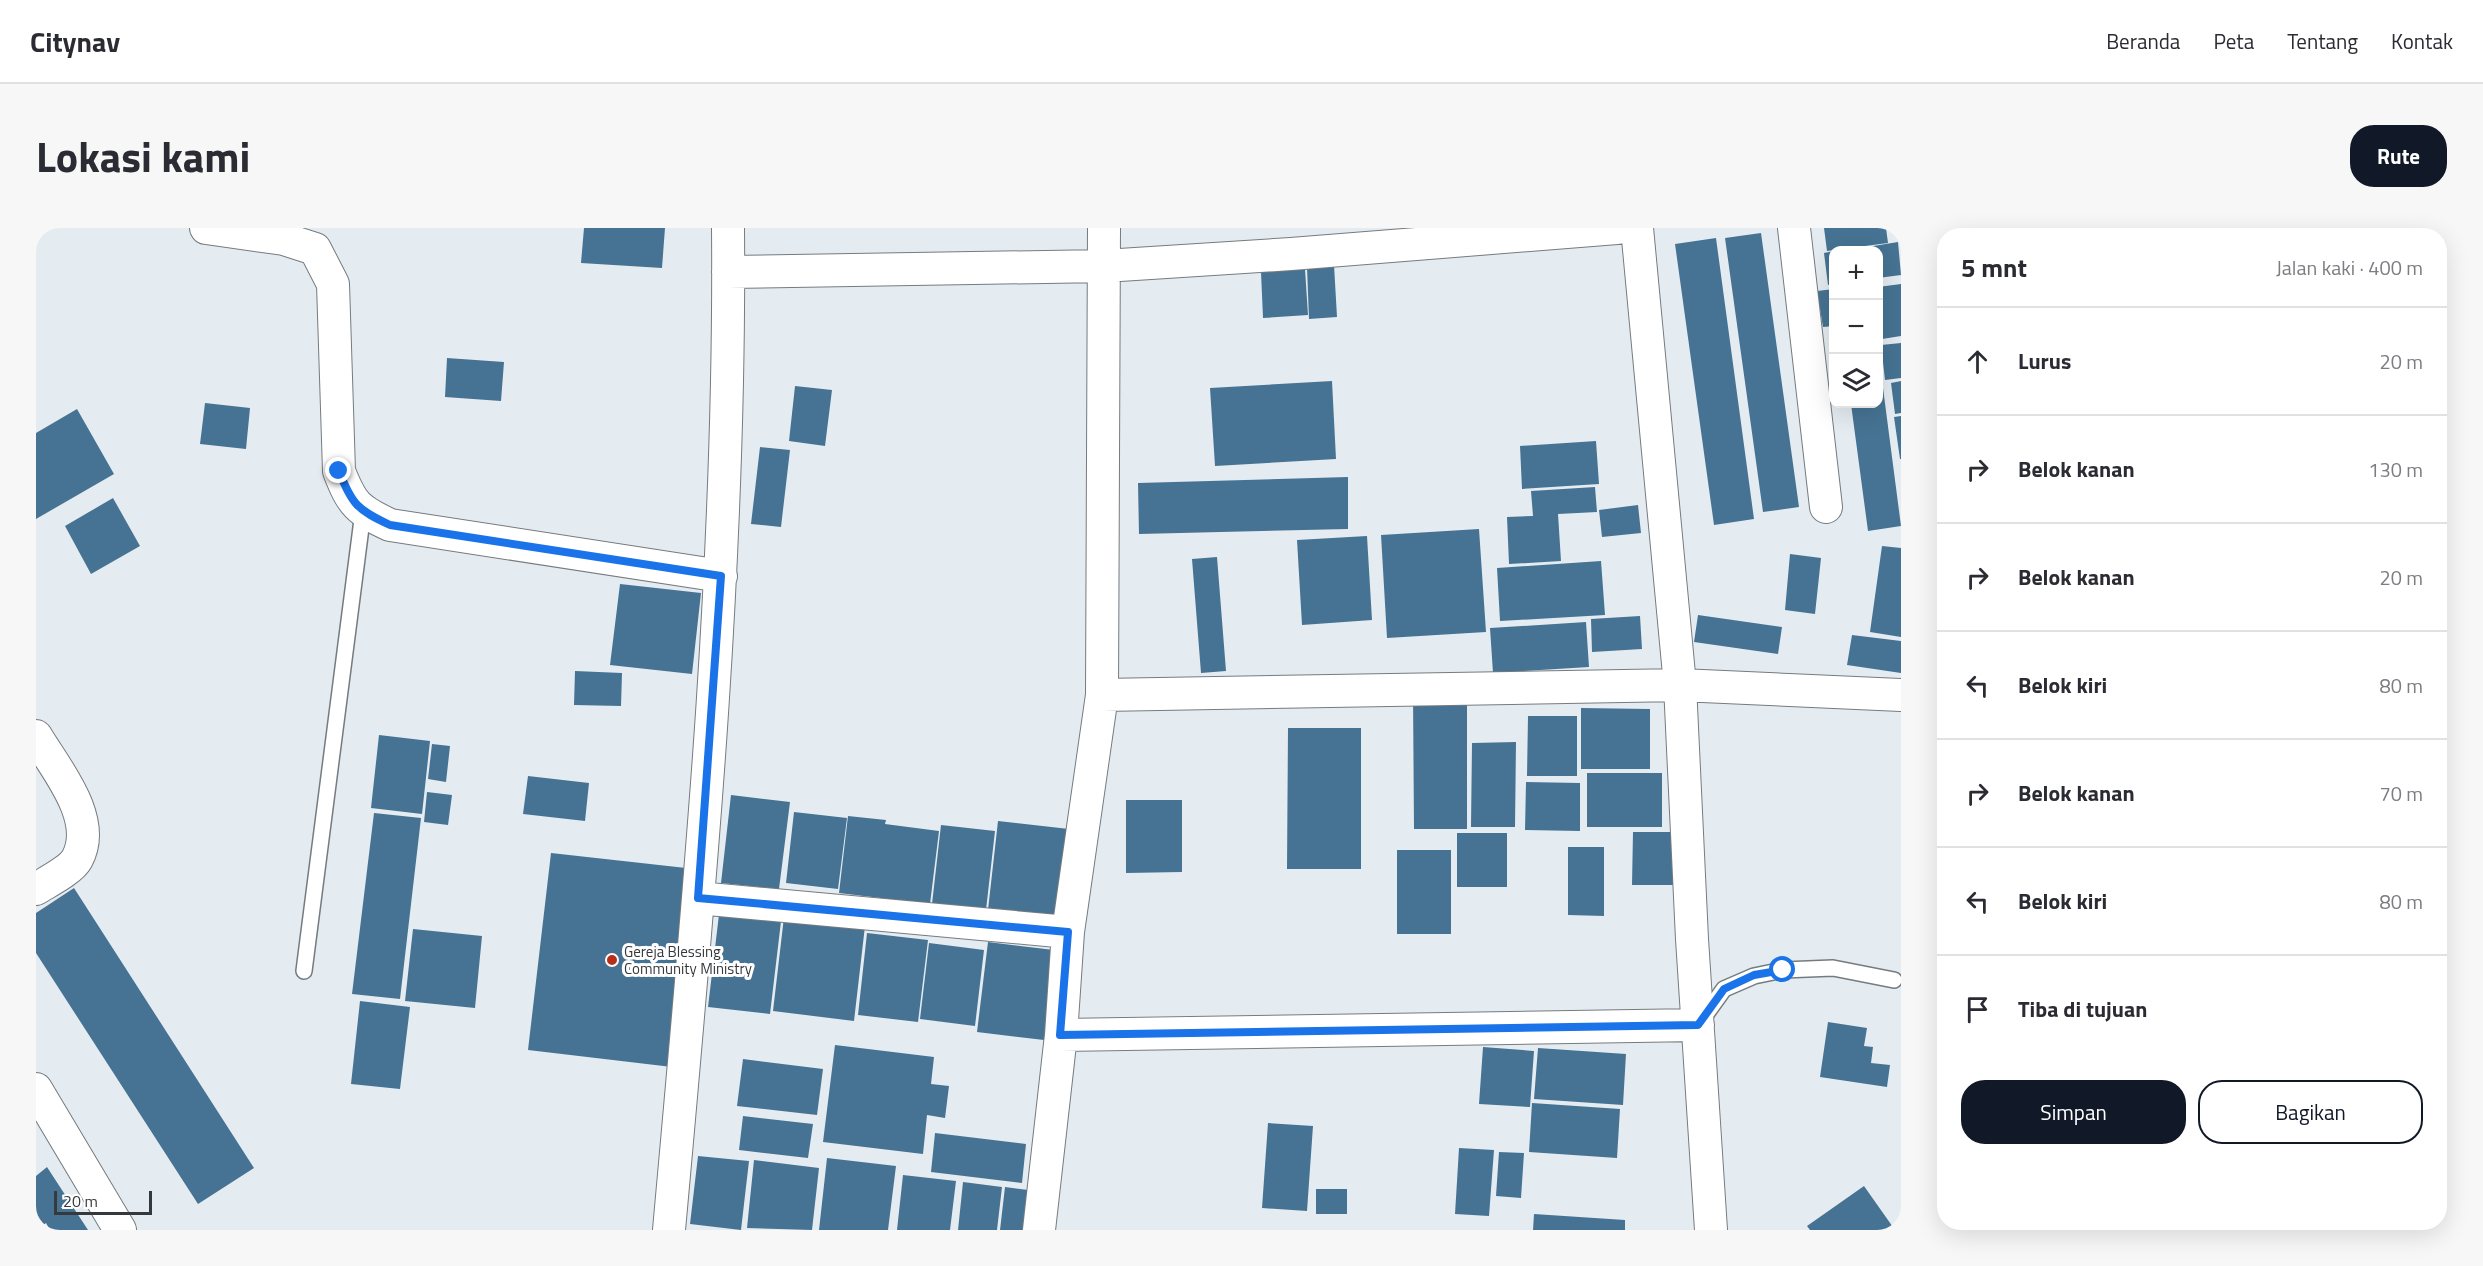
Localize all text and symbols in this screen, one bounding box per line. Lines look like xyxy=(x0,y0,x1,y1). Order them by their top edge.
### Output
text: Citynav xyxy=(30,20,120,63)
text: Beranda xyxy=(2106,25,2180,57)
text: Peta xyxy=(2213,25,2254,57)
text: Tentang xyxy=(2287,25,2358,57)
text: Kontak xyxy=(2391,25,2453,57)
text: Lokasi kami xyxy=(36,124,250,188)
button: Rute xyxy=(2350,125,2447,187)
map controls xyxy=(1829,246,1883,408)
button: + xyxy=(1829,246,1883,300)
text: 5 mnt xyxy=(1961,248,2027,287)
text: Jalan kaki · 400 m xyxy=(2276,252,2423,283)
button: − xyxy=(1829,300,1883,354)
text: Lurus xyxy=(2018,344,2071,378)
icon: ahead xyxy=(1961,345,1994,378)
text: 20 m xyxy=(2379,346,2423,377)
button: layers xyxy=(1829,354,1883,408)
text: Belok kanan xyxy=(2018,452,2135,486)
icon: right xyxy=(1961,453,1994,486)
text: 130 m xyxy=(2368,454,2423,485)
route end xyxy=(325,457,351,483)
text: Belok kanan xyxy=(2018,560,2135,594)
icon: right xyxy=(1961,561,1994,594)
text: 20 m xyxy=(2379,562,2423,593)
text: Belok kiri xyxy=(2018,668,2107,702)
icon: left xyxy=(1961,669,1994,702)
text: 80 m xyxy=(2379,670,2423,701)
text: Belok kanan xyxy=(2018,776,2135,810)
icon: right xyxy=(1961,777,1994,810)
text: 70 m xyxy=(2379,778,2423,809)
text: Belok kiri xyxy=(2018,884,2107,918)
icon: left xyxy=(1961,885,1994,918)
text: 80 m xyxy=(2379,886,2423,917)
place label: Gereja Blessing Community Ministry xyxy=(624,940,752,980)
marker: Gereja Blessing Community Ministry xyxy=(605,953,619,967)
route start xyxy=(1769,956,1795,982)
text: Tiba di tujuan xyxy=(2018,992,2147,1026)
icon: arrive xyxy=(1961,993,1994,1026)
button: Simpan xyxy=(1961,1080,2186,1144)
button: Bagikan xyxy=(2198,1080,2423,1144)
scale bar xyxy=(54,1188,152,1216)
text: 20 m xyxy=(63,1189,98,1213)

